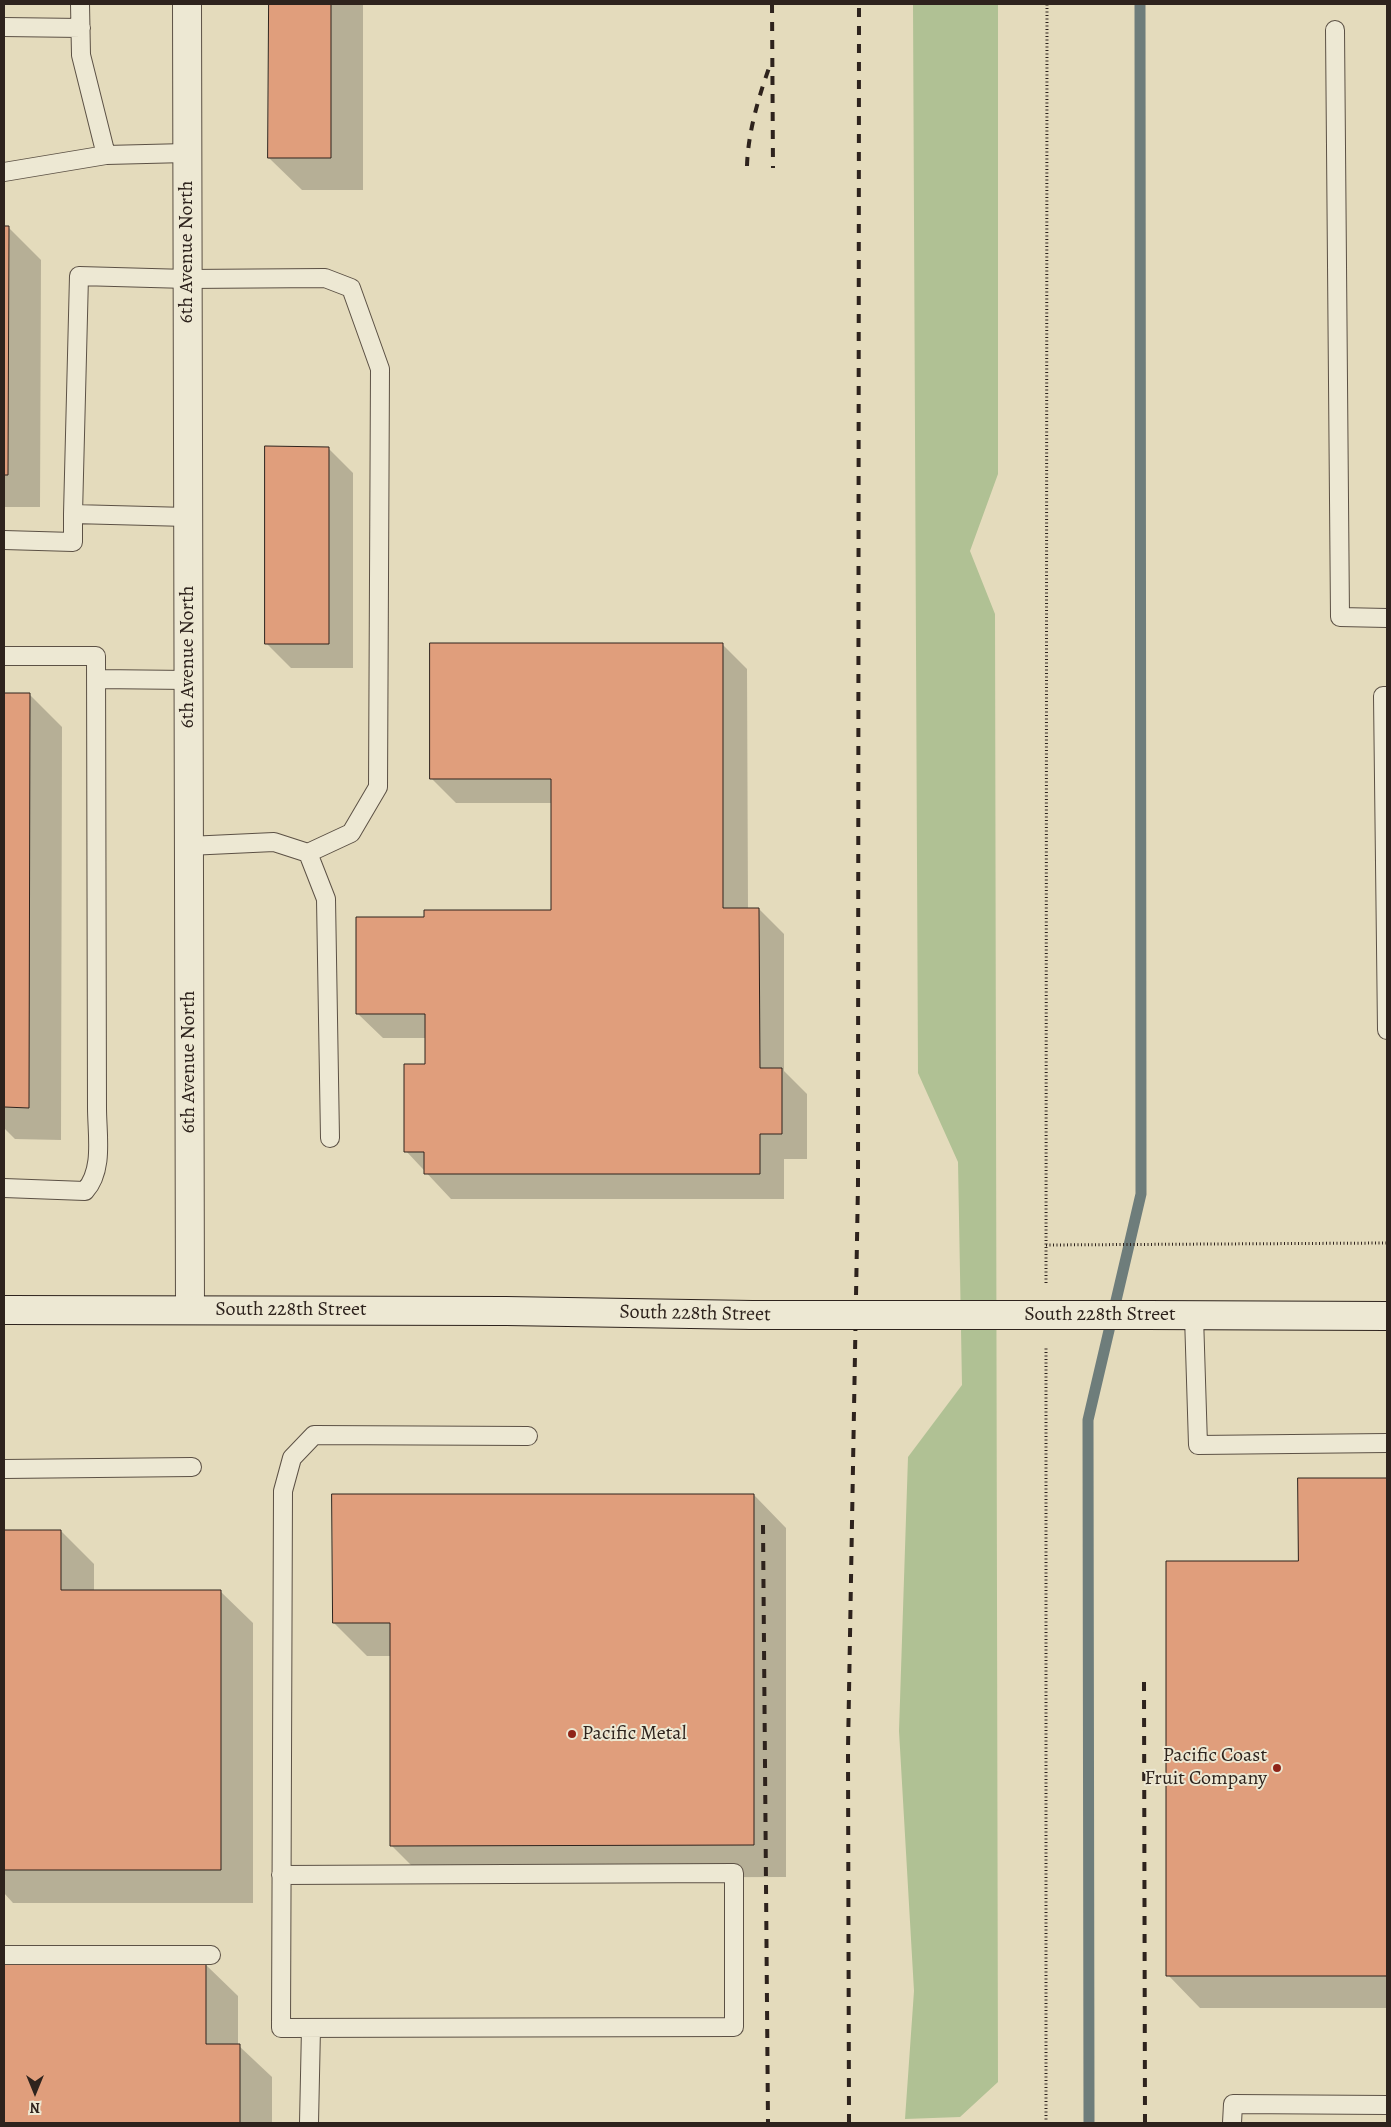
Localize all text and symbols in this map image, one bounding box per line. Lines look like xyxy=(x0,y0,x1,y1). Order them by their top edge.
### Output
street label: 6th Avenue North xyxy=(175,181,199,323)
street label: 6th Avenue North xyxy=(176,586,200,728)
street label: 6th Avenue North xyxy=(177,991,201,1133)
street label: South 228th Street xyxy=(215,1298,367,1322)
street label: South 228th Street xyxy=(619,1301,771,1327)
street label: South 228th Street xyxy=(1024,1303,1176,1327)
place label: Pacific Metal xyxy=(582,1722,687,1746)
marker: Pacific Metal xyxy=(566,1728,578,1740)
place label: Pacific Coast Fruit Company xyxy=(1144,1744,1267,1791)
marker: Pacific Coast Fruit Company xyxy=(1271,1762,1283,1774)
north arrow xyxy=(10,2067,60,2117)
text: N xyxy=(30,2098,40,2117)

